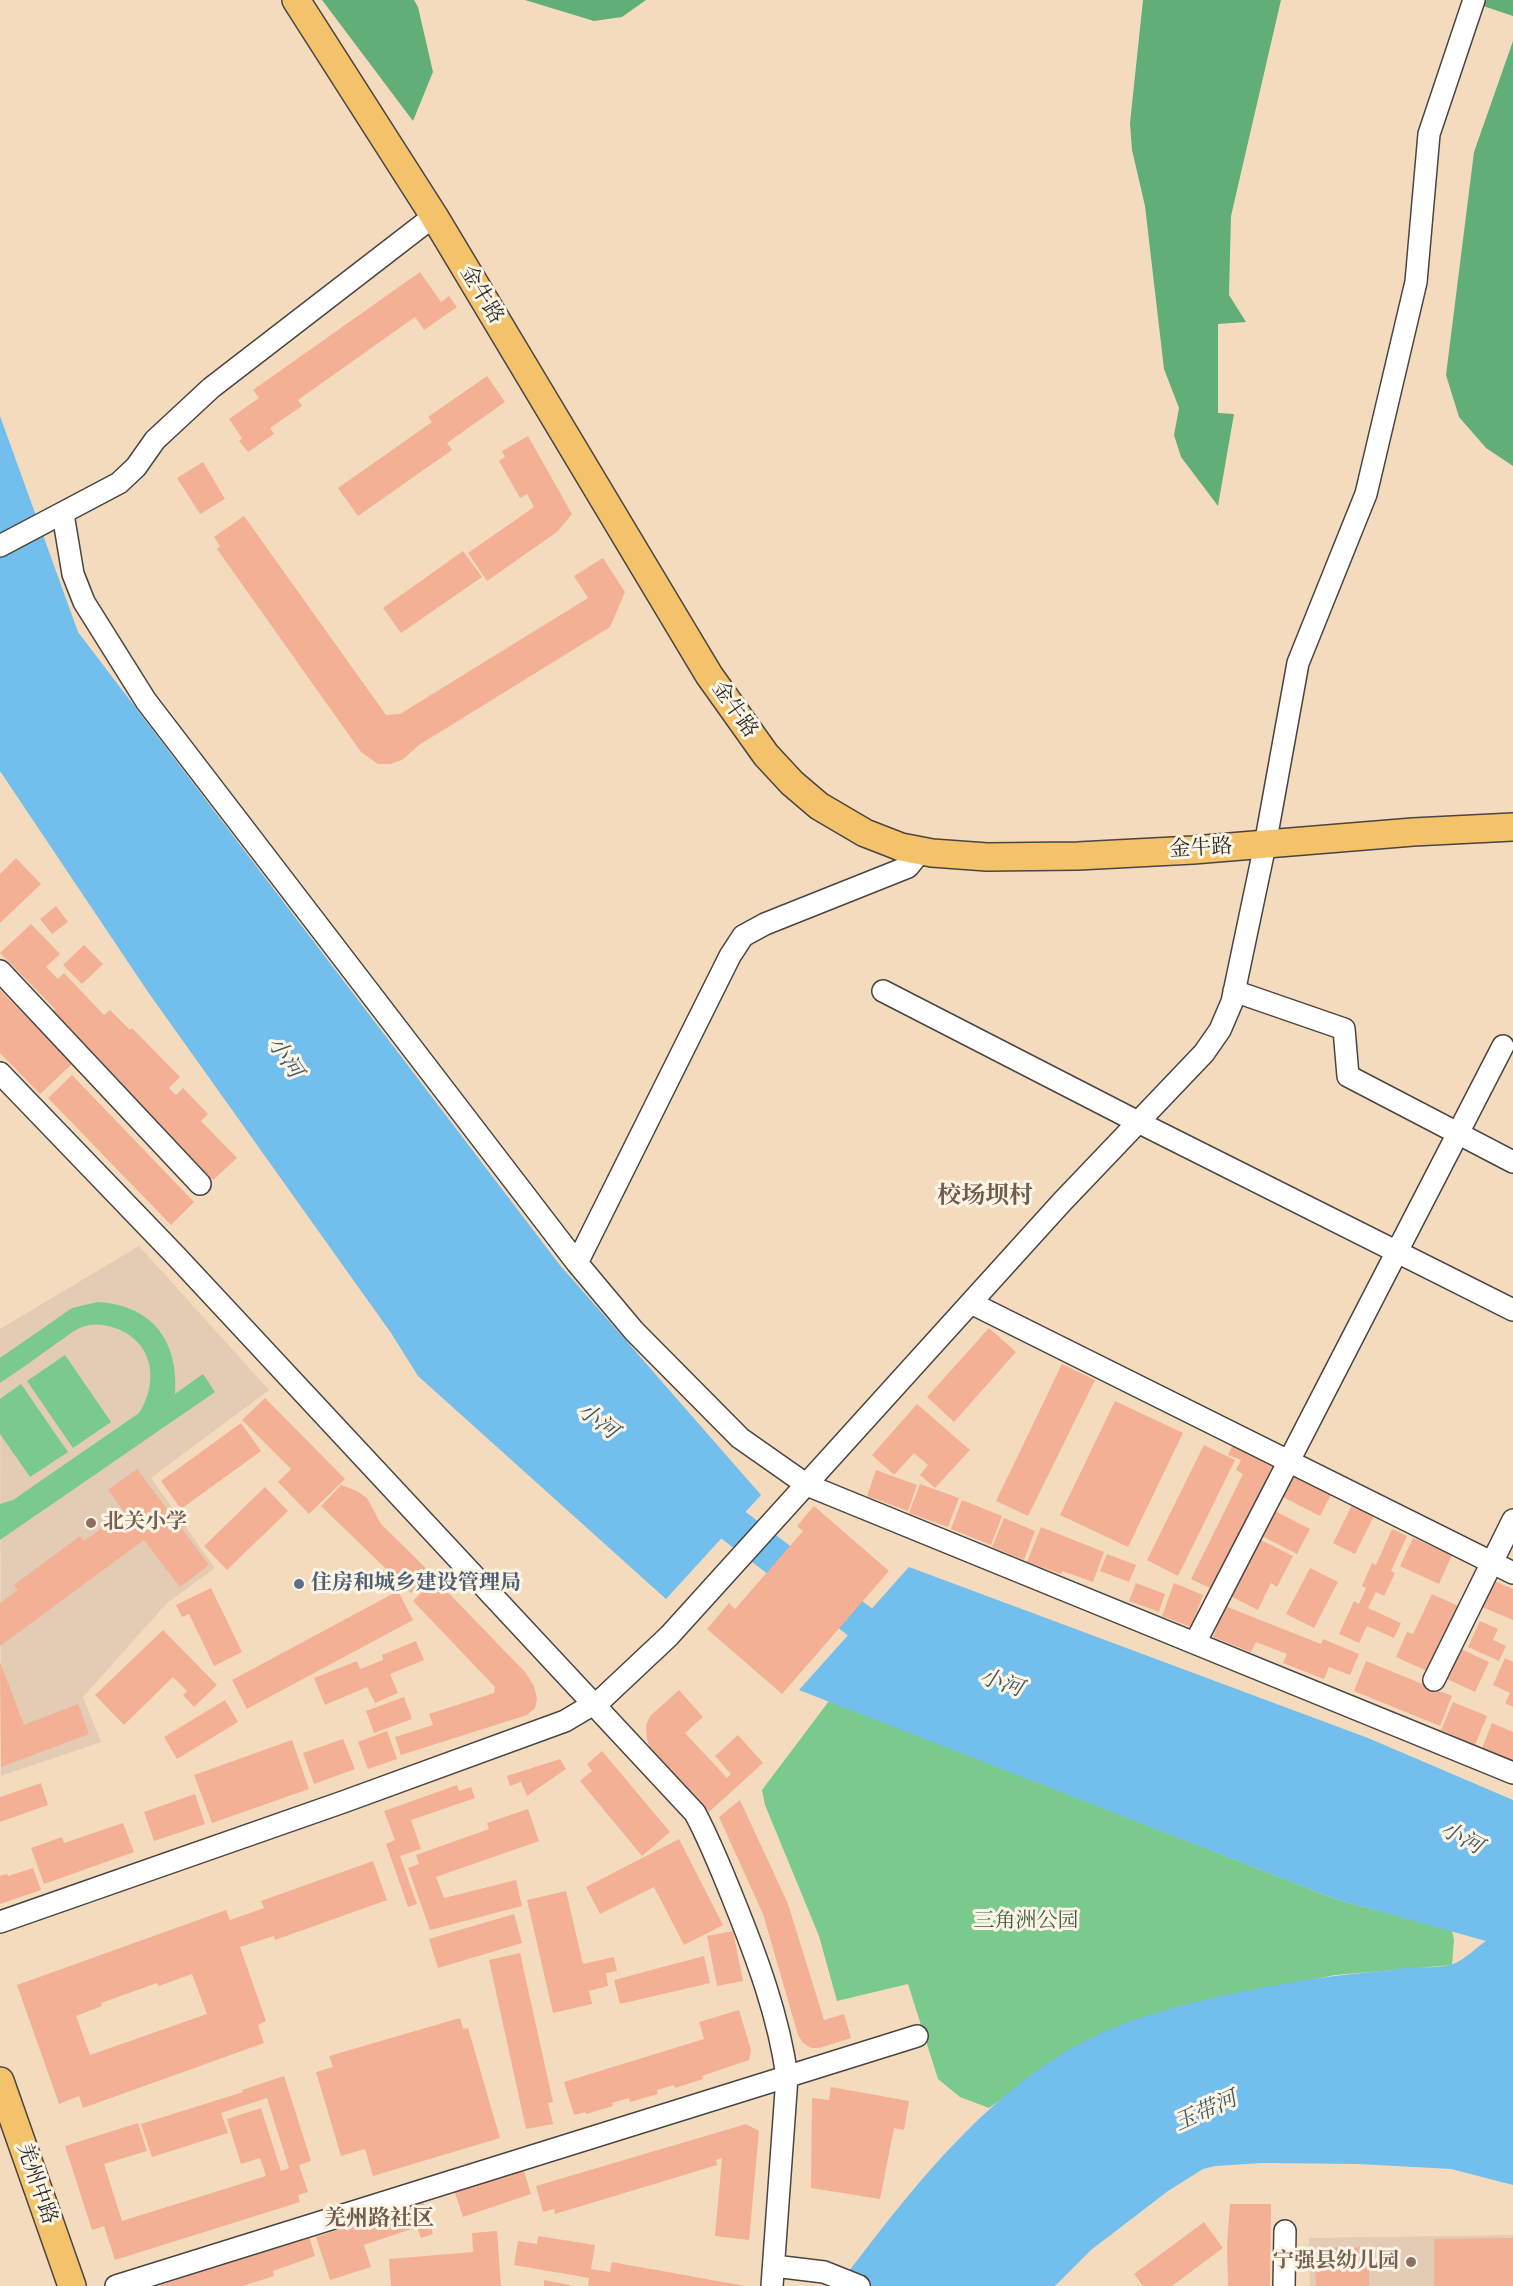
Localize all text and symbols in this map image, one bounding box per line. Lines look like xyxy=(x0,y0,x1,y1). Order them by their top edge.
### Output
street label: 金牛路 xyxy=(454,262,508,328)
street label: 金牛路 xyxy=(706,677,762,743)
street label: 金牛路 xyxy=(1169,835,1233,863)
water label: 小河 xyxy=(261,1032,307,1084)
district label: 校场坝村 xyxy=(937,1183,1033,1211)
water label: 小河 xyxy=(571,1398,623,1446)
place label: 北关小学 xyxy=(103,1510,187,1536)
marker: 北关小学 xyxy=(84,1516,98,1530)
place label: 住房和城乡建设管理局 xyxy=(311,1571,521,1597)
marker: 住房和城乡建设管理局 xyxy=(292,1577,306,1591)
water label: 小河 xyxy=(976,1665,1026,1703)
water label: 小河 xyxy=(1435,1817,1487,1861)
park label: 三角洲公园 xyxy=(974,1909,1078,1935)
water label: 玉带河 xyxy=(1170,2087,1242,2137)
street label: 羌州中路 xyxy=(10,2140,62,2228)
district label: 羌州路社区 xyxy=(324,2207,434,2233)
place label: 宁强县幼儿园 xyxy=(1273,2249,1399,2275)
marker: 宁强县幼儿园 xyxy=(1404,2255,1418,2269)

